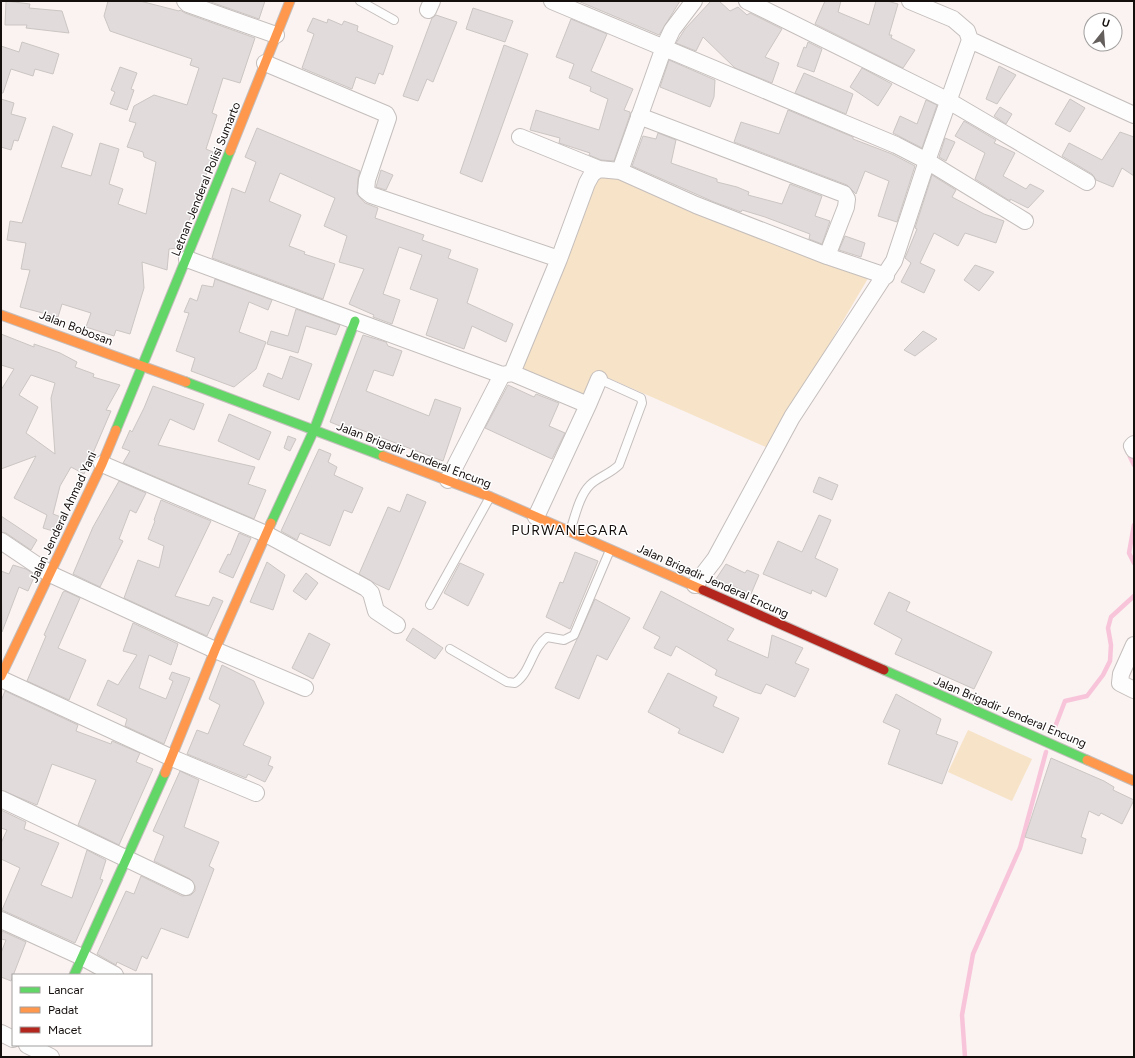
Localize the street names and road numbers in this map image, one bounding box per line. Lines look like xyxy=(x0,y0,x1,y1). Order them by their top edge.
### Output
street label: Letnan Jenderal Polisi Sumarto xyxy=(169,100,243,258)
street label: Jalan Bobosan xyxy=(37,308,115,349)
street label: Jalan Brigadir Jenderal Encung xyxy=(335,419,493,491)
street label: Jalan Jenderal Ahmad Yani xyxy=(26,449,100,585)
street label: Jalan Brigadir Jenderal Encung xyxy=(635,541,791,621)
street label: Jalan Brigadir Jenderal Encung xyxy=(932,673,1088,751)

